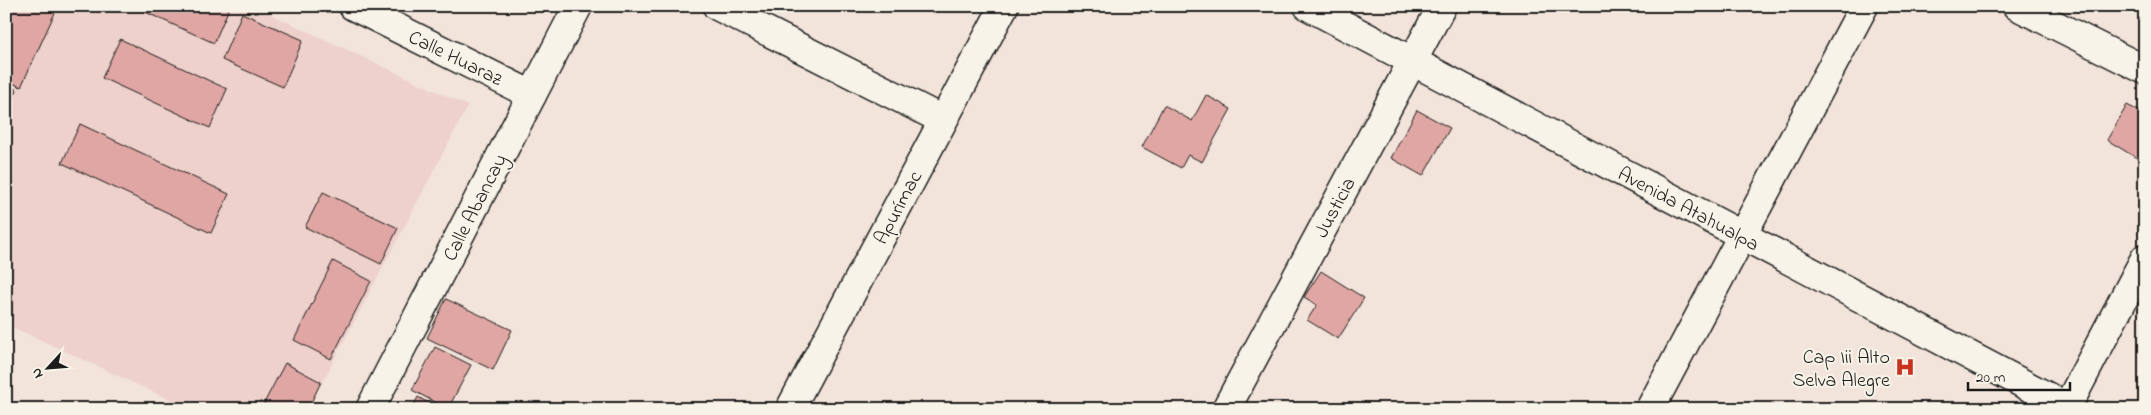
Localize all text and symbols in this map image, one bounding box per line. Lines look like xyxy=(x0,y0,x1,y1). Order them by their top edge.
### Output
street label: Calle Huaraz xyxy=(403,24,507,95)
street label: Calle Abancay xyxy=(437,150,516,267)
street label: Avenida Atahualpa xyxy=(1612,161,1764,260)
street label: Apurímac xyxy=(868,166,931,250)
street label: Justicia xyxy=(1308,173,1364,244)
north arrow xyxy=(22,342,72,392)
place label: Cap Iii Alto Selva Alegre xyxy=(1793,344,1890,397)
hospital icon: Cap Iii Alto Selva Alegre xyxy=(1894,356,1916,378)
scale bar xyxy=(1968,360,2071,392)
text: N xyxy=(26,364,49,382)
text: 20 m xyxy=(1976,367,2006,389)

